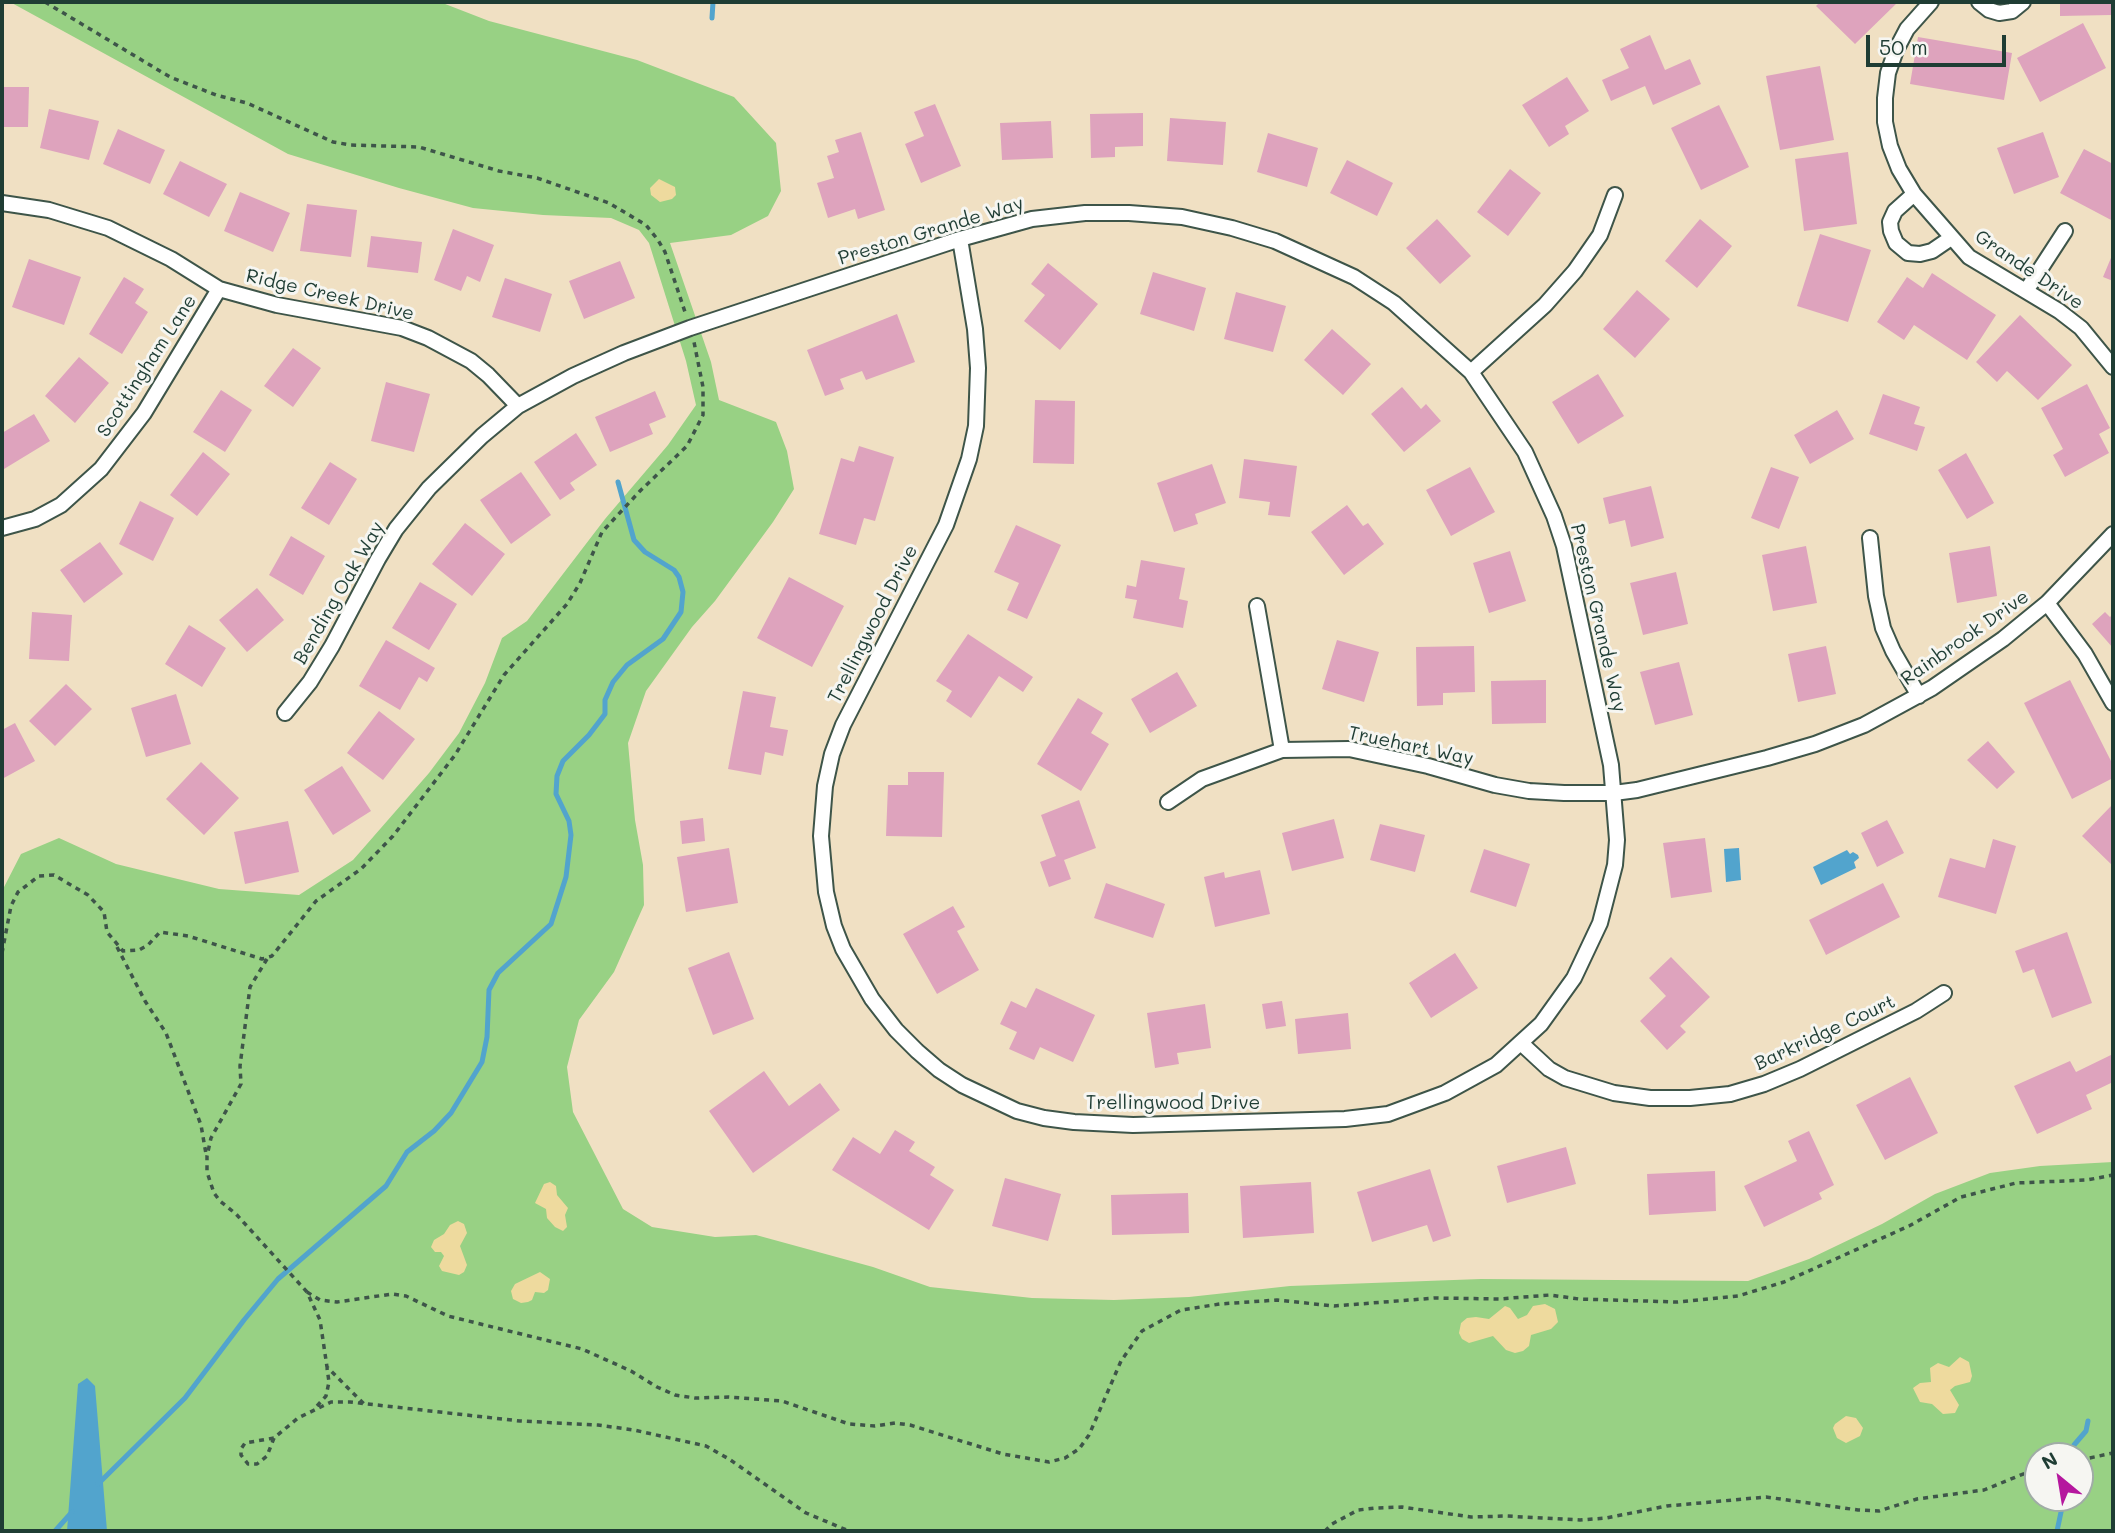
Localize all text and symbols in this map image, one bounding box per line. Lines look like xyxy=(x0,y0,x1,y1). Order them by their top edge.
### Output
scale bar xyxy=(1870,21,2010,65)
text: 50 m xyxy=(1879,33,1928,60)
street label: Preston Grande Way xyxy=(836,192,1026,270)
street label: Grande Drive xyxy=(1970,225,2088,315)
street label: Ridge Creek Drive xyxy=(244,265,416,325)
street label: Scottingham Lane xyxy=(92,291,202,441)
street label: Bending Oak Way xyxy=(289,518,389,668)
street label: Preston Grande Way xyxy=(1565,522,1631,714)
street label: Trellingwood Drive xyxy=(823,541,923,707)
street label: Rainbrook Drive xyxy=(1897,585,2033,691)
street label: Truehart Way xyxy=(1346,722,1476,770)
street label: Barkridge Court xyxy=(1751,990,1899,1076)
street label: Trellingwood Drive xyxy=(1086,1092,1260,1114)
north arrow xyxy=(2024,1442,2094,1512)
text: N xyxy=(2037,1446,2062,1475)

